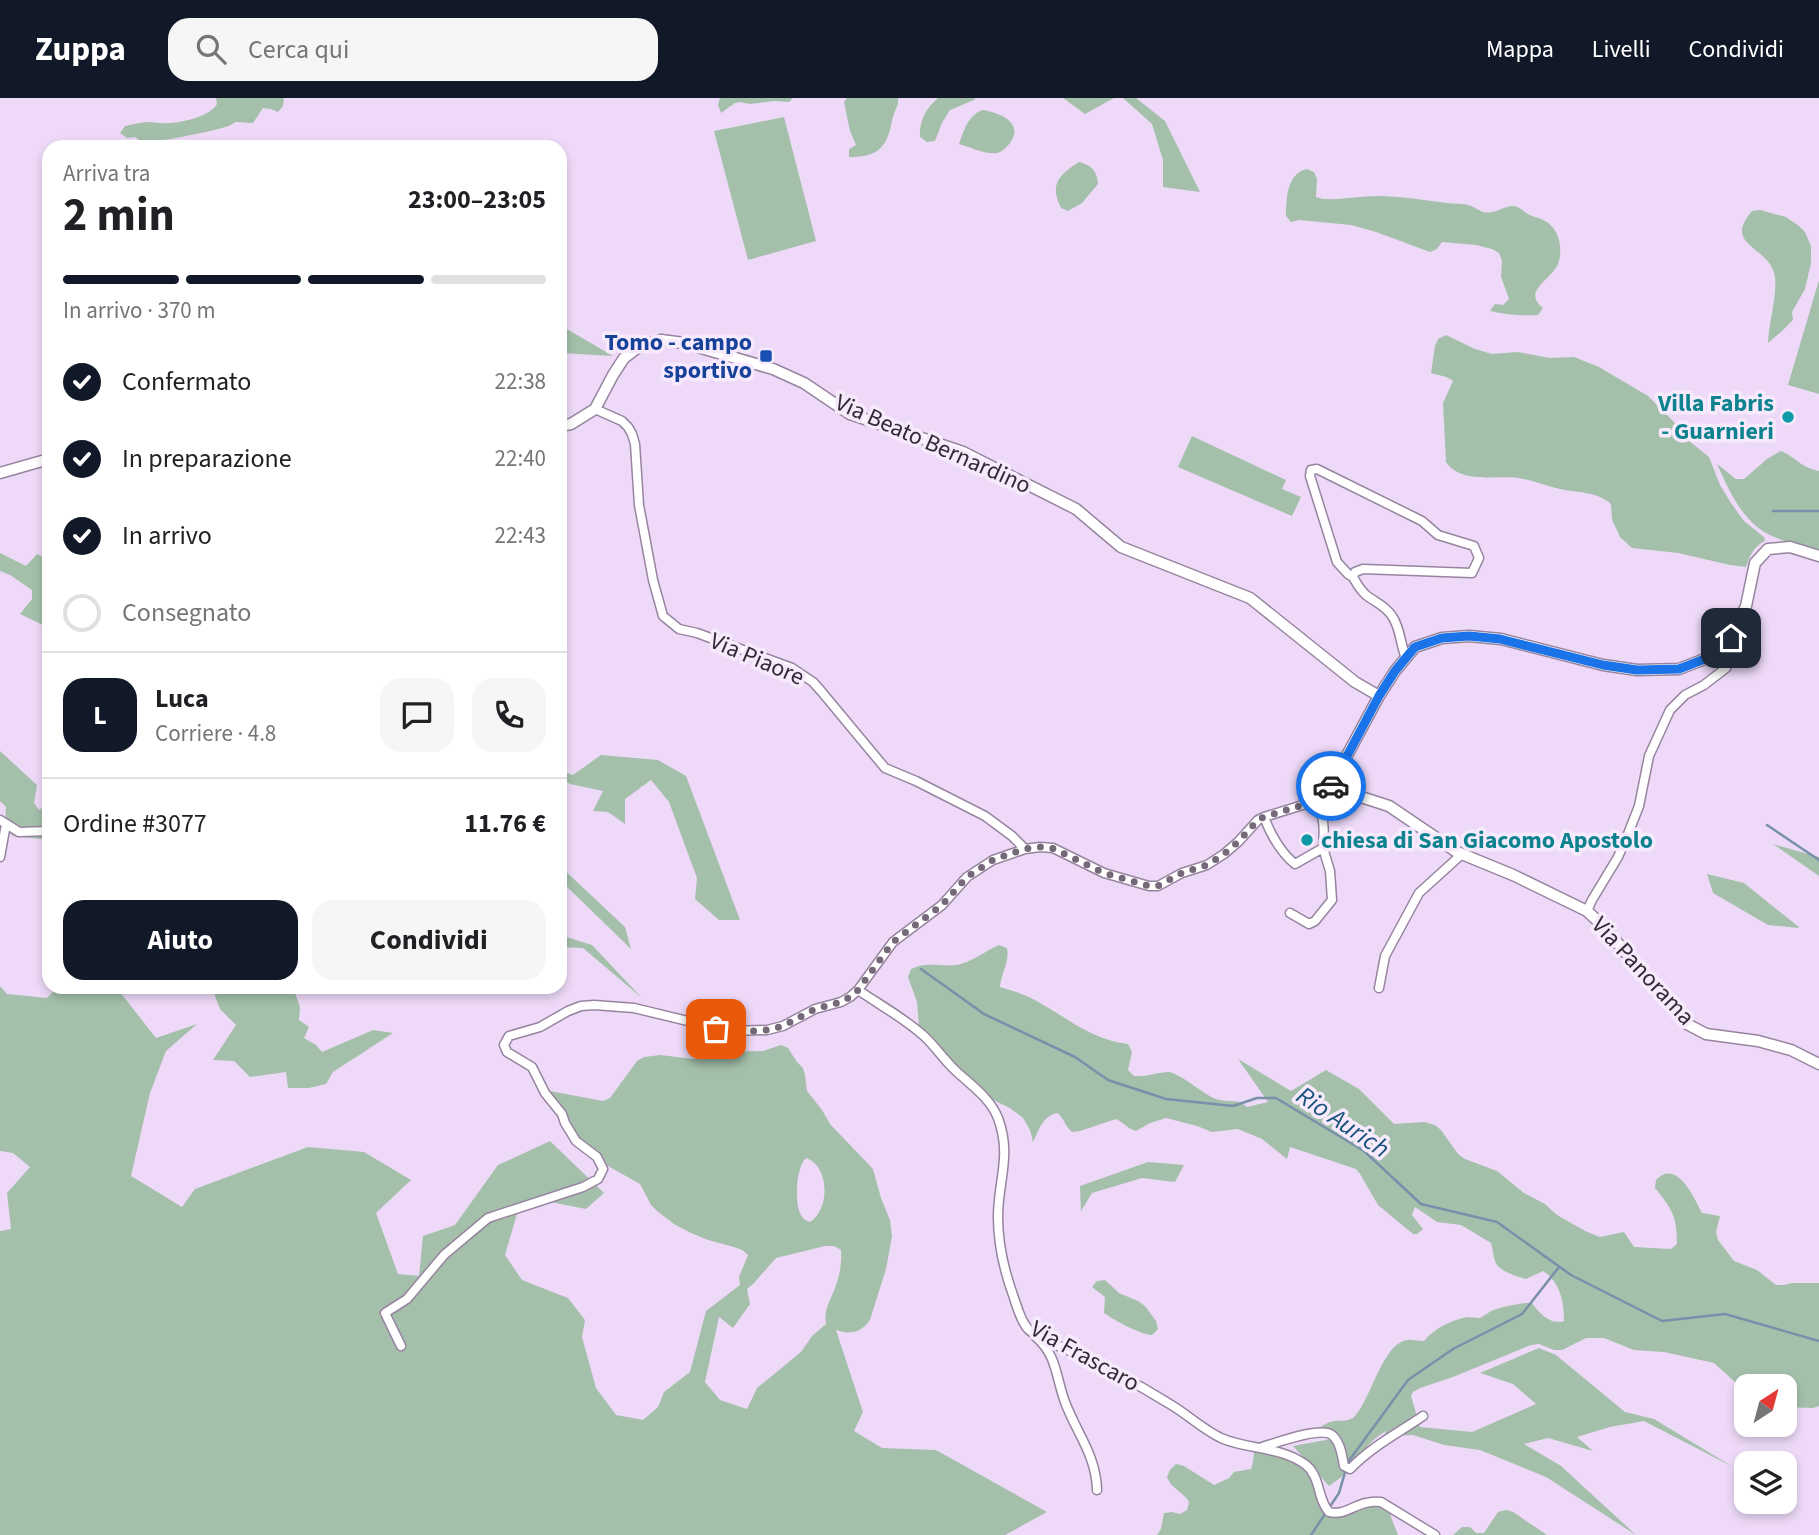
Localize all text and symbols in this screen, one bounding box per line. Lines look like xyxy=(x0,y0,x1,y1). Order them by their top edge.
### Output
search box xyxy=(168,18,658,81)
text: Zuppa xyxy=(35,26,126,73)
icon: search xyxy=(192,30,230,68)
text: Cerca qui xyxy=(248,31,349,68)
text: Mappa xyxy=(1486,32,1554,67)
text: Livelli xyxy=(1592,32,1651,67)
text: Condividi xyxy=(1689,32,1784,67)
text: Arriva tra xyxy=(63,157,150,190)
text: 23:00–23:05 xyxy=(408,181,546,218)
text: 2 min xyxy=(63,183,175,248)
text: In arrivo · 370 m xyxy=(63,294,215,327)
place label: Tomo - campo sportivo xyxy=(604,325,752,388)
marker: Tomo - campo sportivo xyxy=(758,348,774,364)
icon: check xyxy=(63,363,101,401)
text: Confermato xyxy=(122,363,251,400)
text: 22:38 xyxy=(495,365,546,398)
street label: Via Beato Bernardino xyxy=(829,385,1037,503)
place label: Villa Fabris - Guarnieri xyxy=(1657,386,1774,449)
marker: Villa Fabris - Guarnieri xyxy=(1780,409,1796,425)
icon: check xyxy=(63,440,101,478)
text: In preparazione xyxy=(122,440,292,477)
text: 22:40 xyxy=(495,442,546,475)
icon: check xyxy=(63,517,101,555)
text: In arrivo xyxy=(122,517,212,554)
text: 22:43 xyxy=(495,519,546,552)
text: Consegnato xyxy=(122,594,251,631)
pin xyxy=(1701,608,1761,668)
icon: home xyxy=(1712,619,1750,657)
street label: Via Piaore xyxy=(704,623,810,695)
button: chat xyxy=(380,678,454,752)
button: phone xyxy=(472,678,546,752)
text: Luca xyxy=(155,680,209,717)
text: L xyxy=(93,697,107,734)
text: Corriere · 4.8 xyxy=(155,717,276,750)
courier xyxy=(1296,751,1366,821)
icon: car xyxy=(1312,767,1350,805)
text: Ordine #3077 xyxy=(63,805,207,842)
text: 11.76 € xyxy=(464,805,546,842)
place label: chiesa di San Giacomo Apostolo xyxy=(1321,823,1653,858)
marker: chiesa di San Giacomo Apostolo xyxy=(1299,832,1315,848)
button: Aiuto xyxy=(63,900,298,980)
button: Condividi xyxy=(312,900,546,980)
street label: Via Panorama xyxy=(1583,909,1703,1033)
pin xyxy=(686,999,746,1059)
icon: bag xyxy=(697,1010,735,1048)
water label: Rio Aurich xyxy=(1289,1077,1397,1167)
street label: Via Frascaro xyxy=(1024,1312,1146,1400)
north arrow xyxy=(1734,1374,1797,1437)
map controls xyxy=(1734,1374,1797,1514)
button: layers xyxy=(1734,1451,1797,1514)

